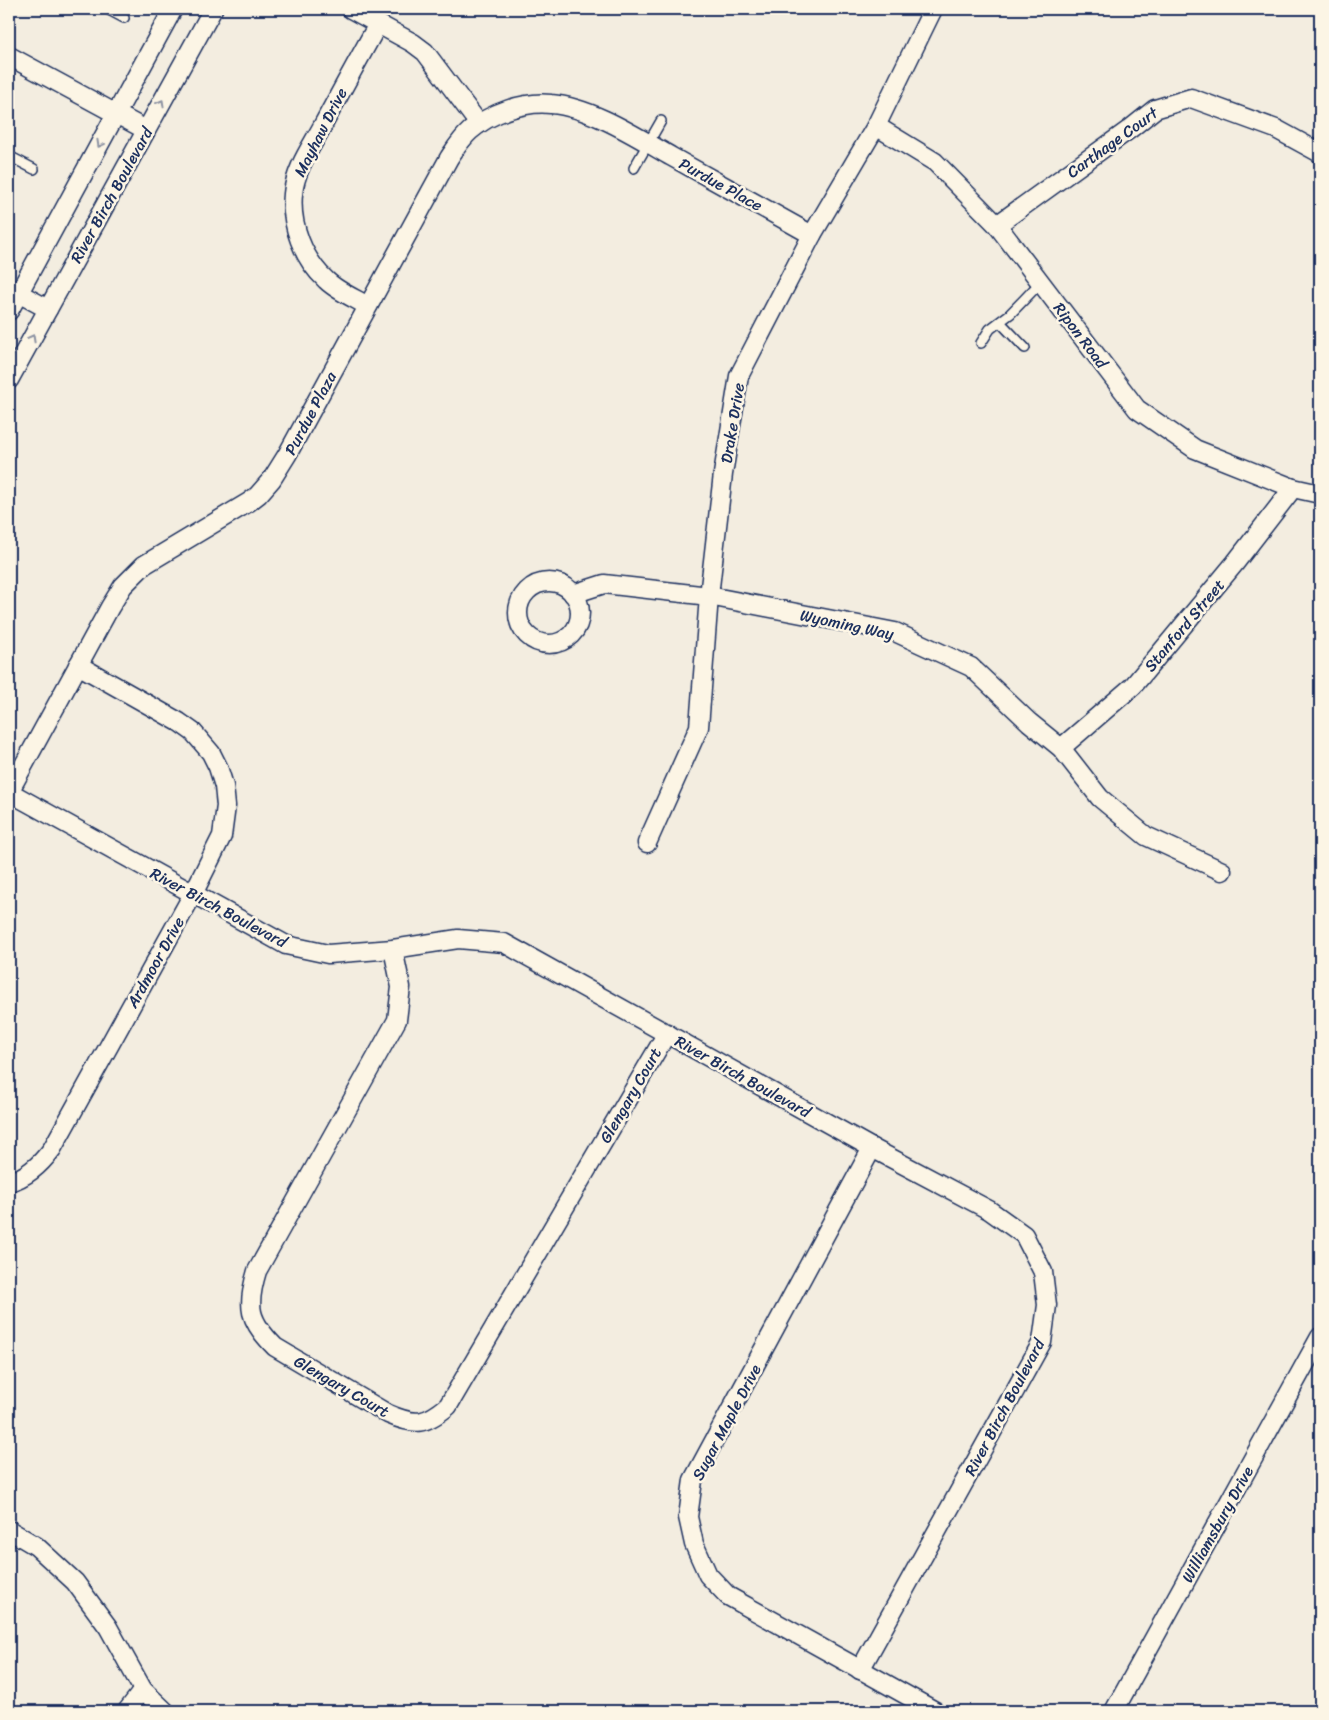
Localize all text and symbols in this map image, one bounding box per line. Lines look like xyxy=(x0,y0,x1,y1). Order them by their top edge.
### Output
street label: Mayhaw Drive xyxy=(285,82,355,182)
one-way arrow xyxy=(155,99,165,108)
street label: Carthage Court xyxy=(1060,99,1165,186)
street label: River Birch Boulevard xyxy=(62,120,162,269)
one-way arrow xyxy=(96,138,106,147)
street label: Purdue Place xyxy=(673,149,768,219)
street label: Ripon Road xyxy=(1046,296,1116,376)
one-way arrow xyxy=(26,334,36,343)
street label: Purdue Plaza xyxy=(276,365,345,461)
street label: Drake Drive xyxy=(712,381,753,465)
street label: Stanford Street xyxy=(1137,572,1232,678)
street label: Wyoming Way xyxy=(797,600,897,649)
street label: River Birch Boulevard xyxy=(145,859,294,957)
street label: Ardmoor Drive xyxy=(118,911,193,1014)
street label: River Birch Boulevard xyxy=(669,1027,818,1127)
street label: Glengary Court xyxy=(591,1042,670,1149)
street label: River Birch Boulevard xyxy=(956,1332,1054,1481)
street label: Glengary Court xyxy=(288,1347,395,1426)
street label: Sugar Maple Drive xyxy=(684,1359,769,1486)
street label: Williamsbury Drive xyxy=(1173,1460,1262,1588)

